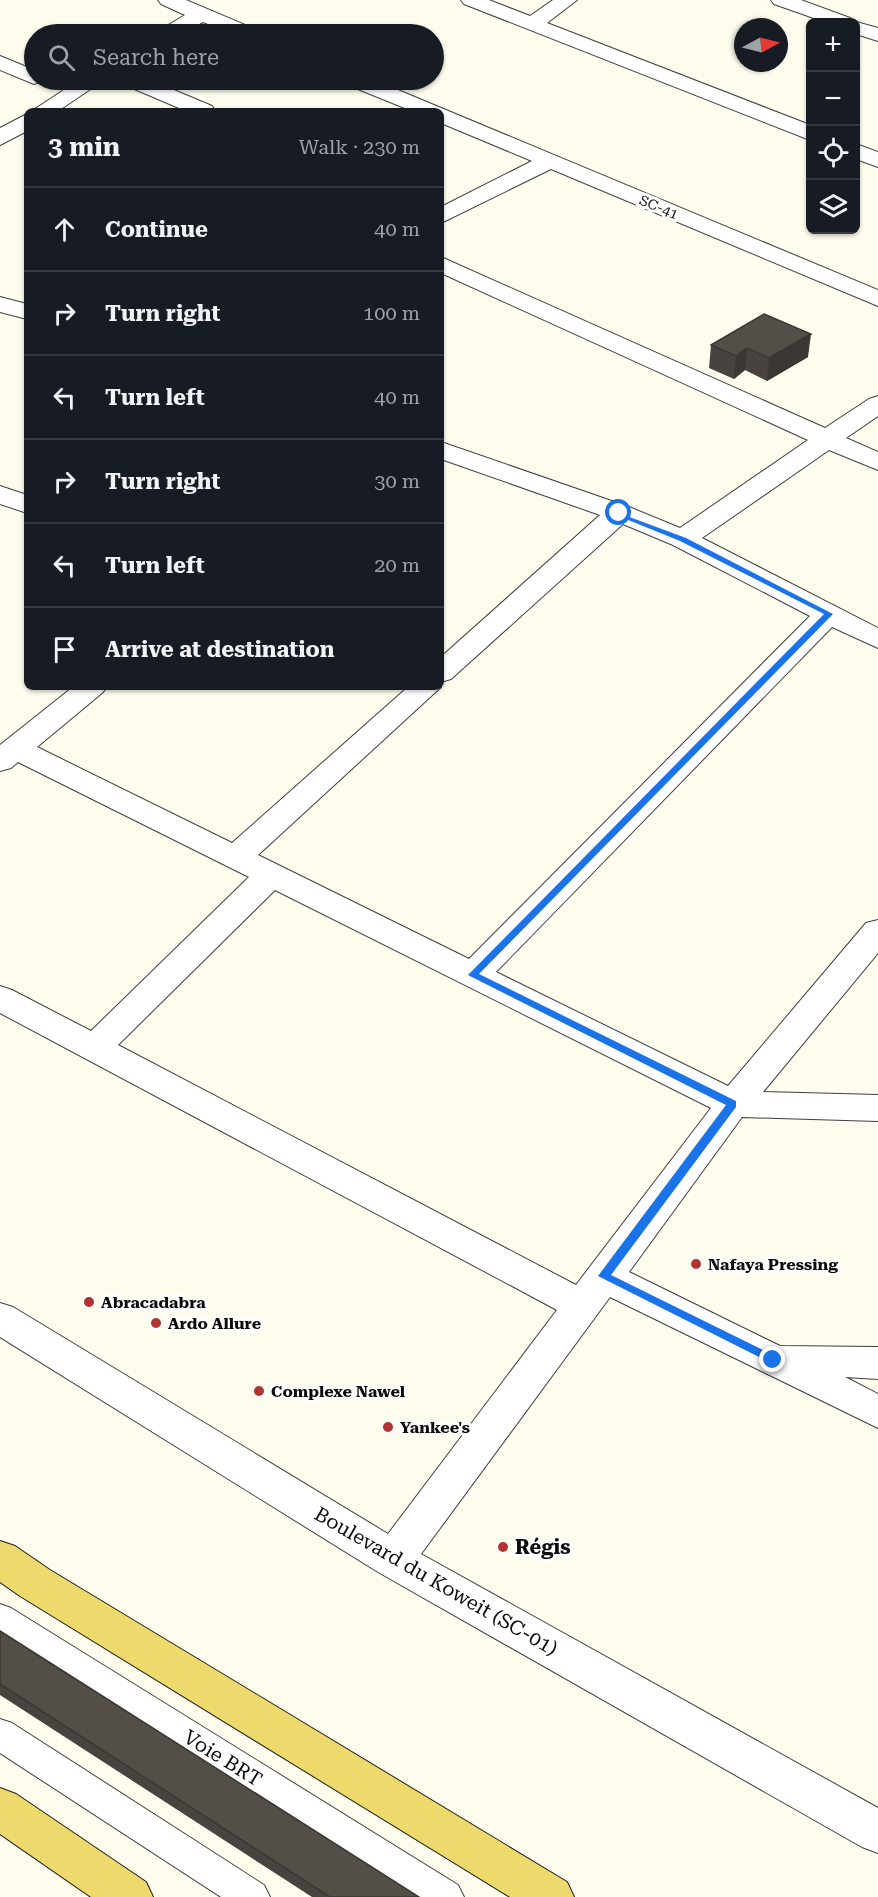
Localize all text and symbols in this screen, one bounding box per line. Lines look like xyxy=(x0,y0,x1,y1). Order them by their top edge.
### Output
north arrow xyxy=(734,18,788,72)
map controls xyxy=(806,18,860,234)
button: + xyxy=(806,18,860,72)
search box xyxy=(24,24,444,90)
icon: search xyxy=(45,41,78,74)
text: Search here xyxy=(93,45,219,70)
button: − xyxy=(806,72,860,126)
button: locate xyxy=(806,126,860,180)
text: 3 min xyxy=(48,132,120,162)
text: Walk · 230 m xyxy=(299,135,420,159)
button: layers xyxy=(806,180,860,234)
street label: SC-41 xyxy=(637,192,681,222)
icon: ahead xyxy=(48,213,81,246)
text: Continue xyxy=(105,217,208,242)
text: 40 m xyxy=(374,217,420,241)
icon: right xyxy=(48,297,81,330)
text: Turn right xyxy=(105,301,220,326)
text: 100 m xyxy=(363,301,420,325)
icon: left xyxy=(48,381,81,414)
text: Turn left xyxy=(105,385,205,410)
text: 40 m xyxy=(374,385,420,409)
icon: right xyxy=(48,465,81,498)
text: Turn right xyxy=(105,469,220,494)
text: 30 m xyxy=(374,469,420,493)
route start xyxy=(605,499,631,525)
icon: left xyxy=(48,549,81,582)
text: Turn left xyxy=(105,553,205,578)
text: 20 m xyxy=(374,553,420,577)
icon: arrive xyxy=(48,633,81,666)
text: Arrive at destination xyxy=(105,637,334,662)
place label: Nafaya Pressing xyxy=(708,1255,838,1274)
marker: Nafaya Pressing xyxy=(689,1257,703,1271)
place label: Abracadabra xyxy=(101,1293,206,1312)
marker: Abracadabra xyxy=(82,1295,96,1309)
place label: Ardo Allure xyxy=(168,1314,261,1333)
marker: Ardo Allure xyxy=(149,1316,163,1330)
route end xyxy=(759,1346,785,1372)
place label: Complexe Nawel xyxy=(271,1382,406,1401)
marker: Complexe Nawel xyxy=(252,1384,266,1398)
place label: Yankee's xyxy=(400,1418,470,1437)
marker: Yankee's xyxy=(381,1420,395,1434)
street label: Boulevard du Koweit (SC-01) xyxy=(310,1501,562,1661)
place label: Régis xyxy=(515,1535,571,1559)
marker: Régis xyxy=(496,1540,510,1554)
street label: Voie BRT xyxy=(179,1725,267,1791)

